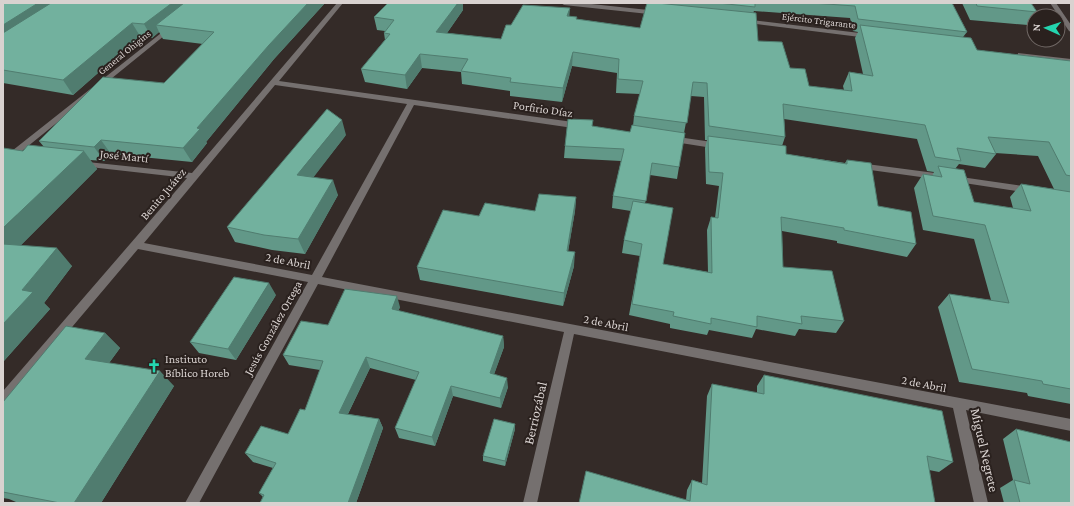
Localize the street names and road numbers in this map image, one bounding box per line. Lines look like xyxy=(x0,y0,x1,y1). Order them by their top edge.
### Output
street label: Ejército Trigarante xyxy=(781,11,857,32)
street label: General Ohigins xyxy=(96,28,153,77)
street label: Porfirio Díaz xyxy=(512,98,574,120)
street label: José Martí xyxy=(98,146,150,166)
street label: Benito Juárez xyxy=(137,165,189,223)
street label: 2 de Abril xyxy=(264,250,312,272)
street label: Jesús González Ortega xyxy=(241,278,305,379)
street label: 2 de Abril xyxy=(582,312,630,334)
street label: 2 de Abril xyxy=(900,373,948,395)
street label: Berriozábal xyxy=(520,380,550,446)
street label: Miguel Negrete xyxy=(968,407,1002,493)

